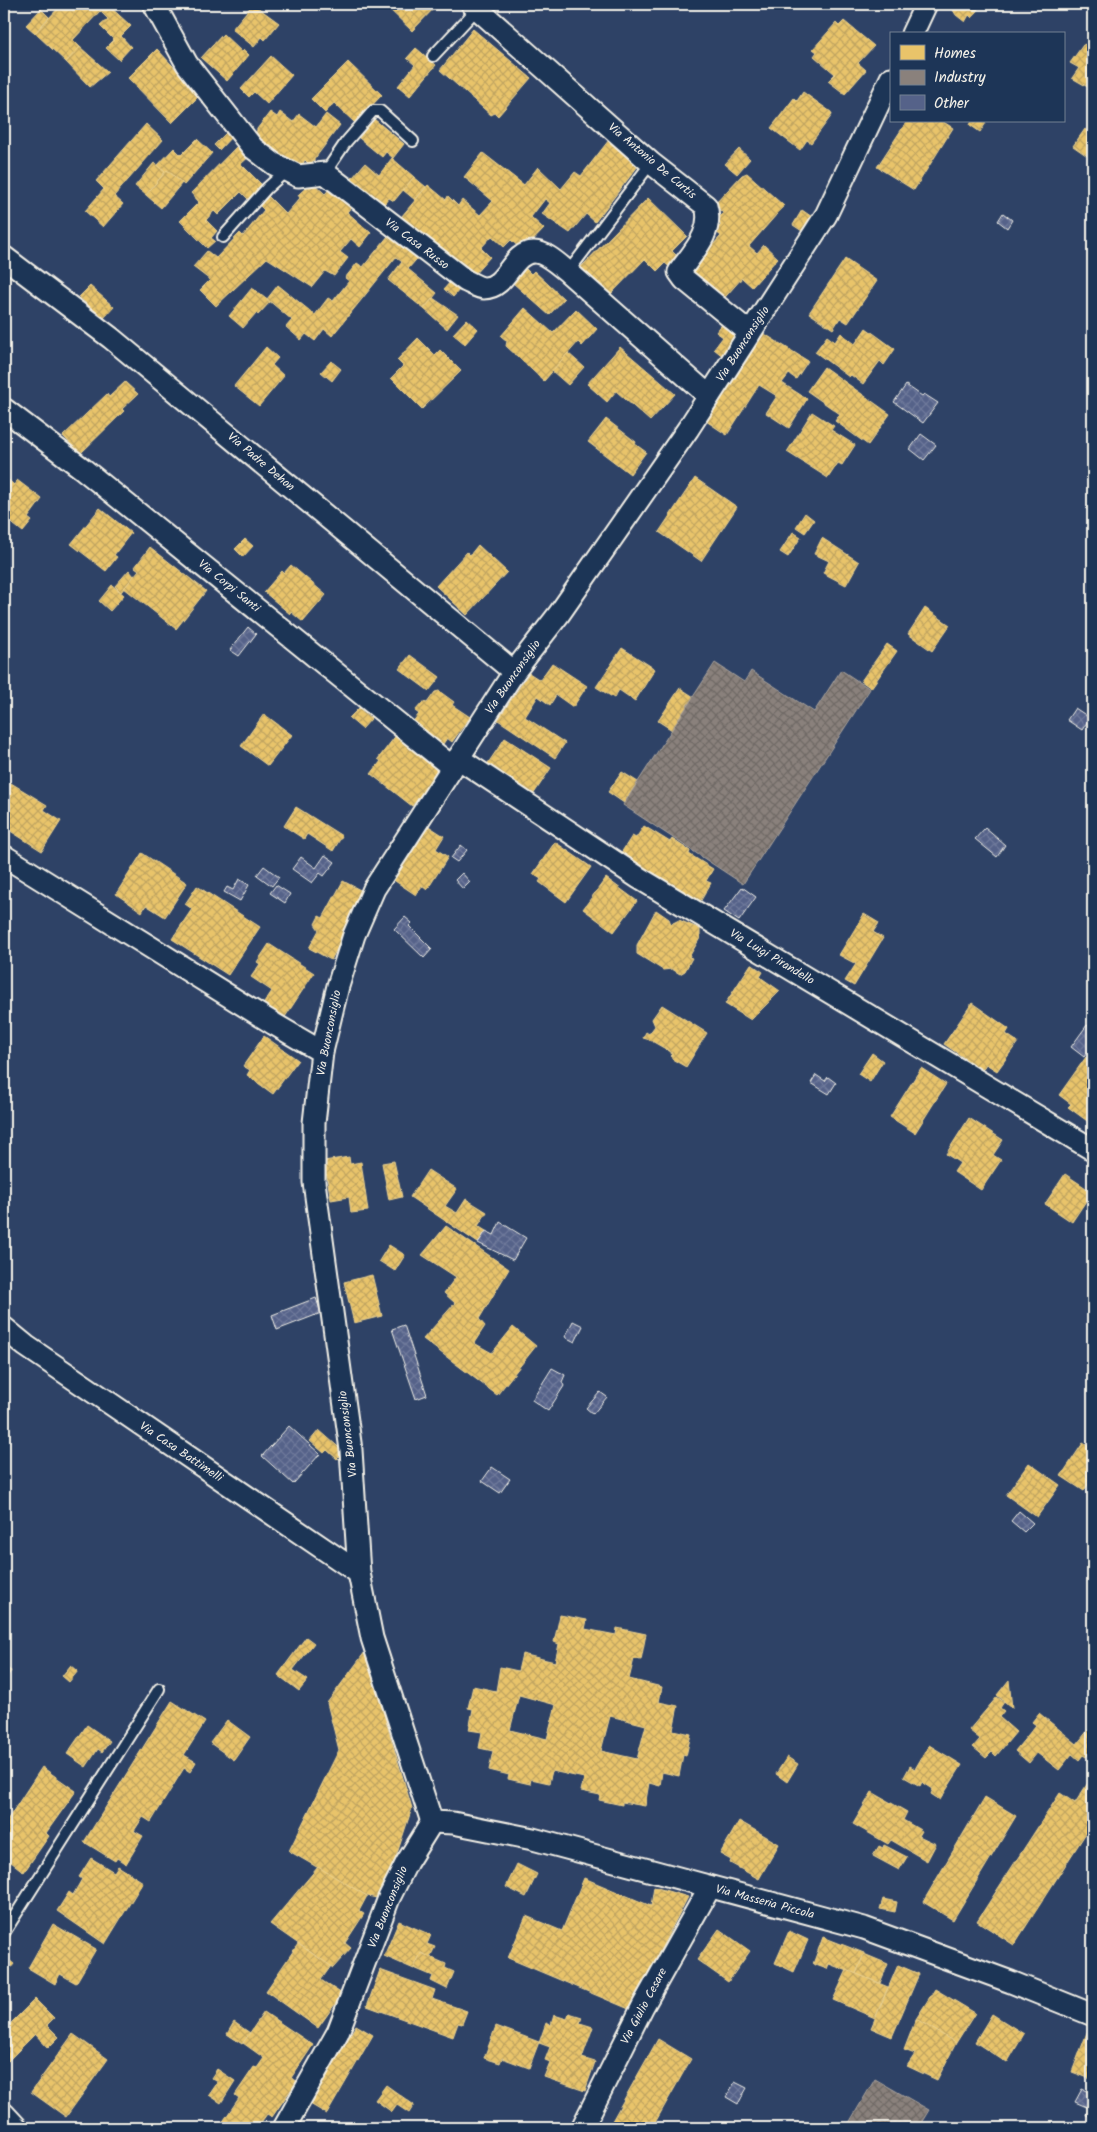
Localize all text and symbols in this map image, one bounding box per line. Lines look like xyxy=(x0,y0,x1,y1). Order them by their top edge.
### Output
legend xyxy=(890,32,1064,122)
text: Homes xyxy=(934,42,977,66)
text: Industry xyxy=(934,66,987,90)
text: Other xyxy=(934,92,970,116)
street label: Via Antonio De Curtis xyxy=(604,118,700,204)
street label: Via Casa Russo xyxy=(381,213,453,275)
street label: Via Buonconsiglio xyxy=(711,302,775,386)
street label: Via Padre Dehon xyxy=(223,428,299,496)
street label: Via Corpi Santi xyxy=(194,555,265,618)
street label: Via Buonconsiglio xyxy=(480,636,546,718)
street label: Via Luigi Pirandello xyxy=(726,924,818,990)
street label: Via Buonconsiglio xyxy=(311,988,347,1078)
street label: Via Buonconsiglio xyxy=(333,1390,363,1478)
street label: Via Casa Battimelli xyxy=(135,1417,228,1488)
street label: Via Buonconsiglio xyxy=(363,1863,413,1951)
street label: Via Masseria Piccola xyxy=(713,1880,817,1924)
street label: Via Giulio Cesare xyxy=(616,1964,672,2048)

